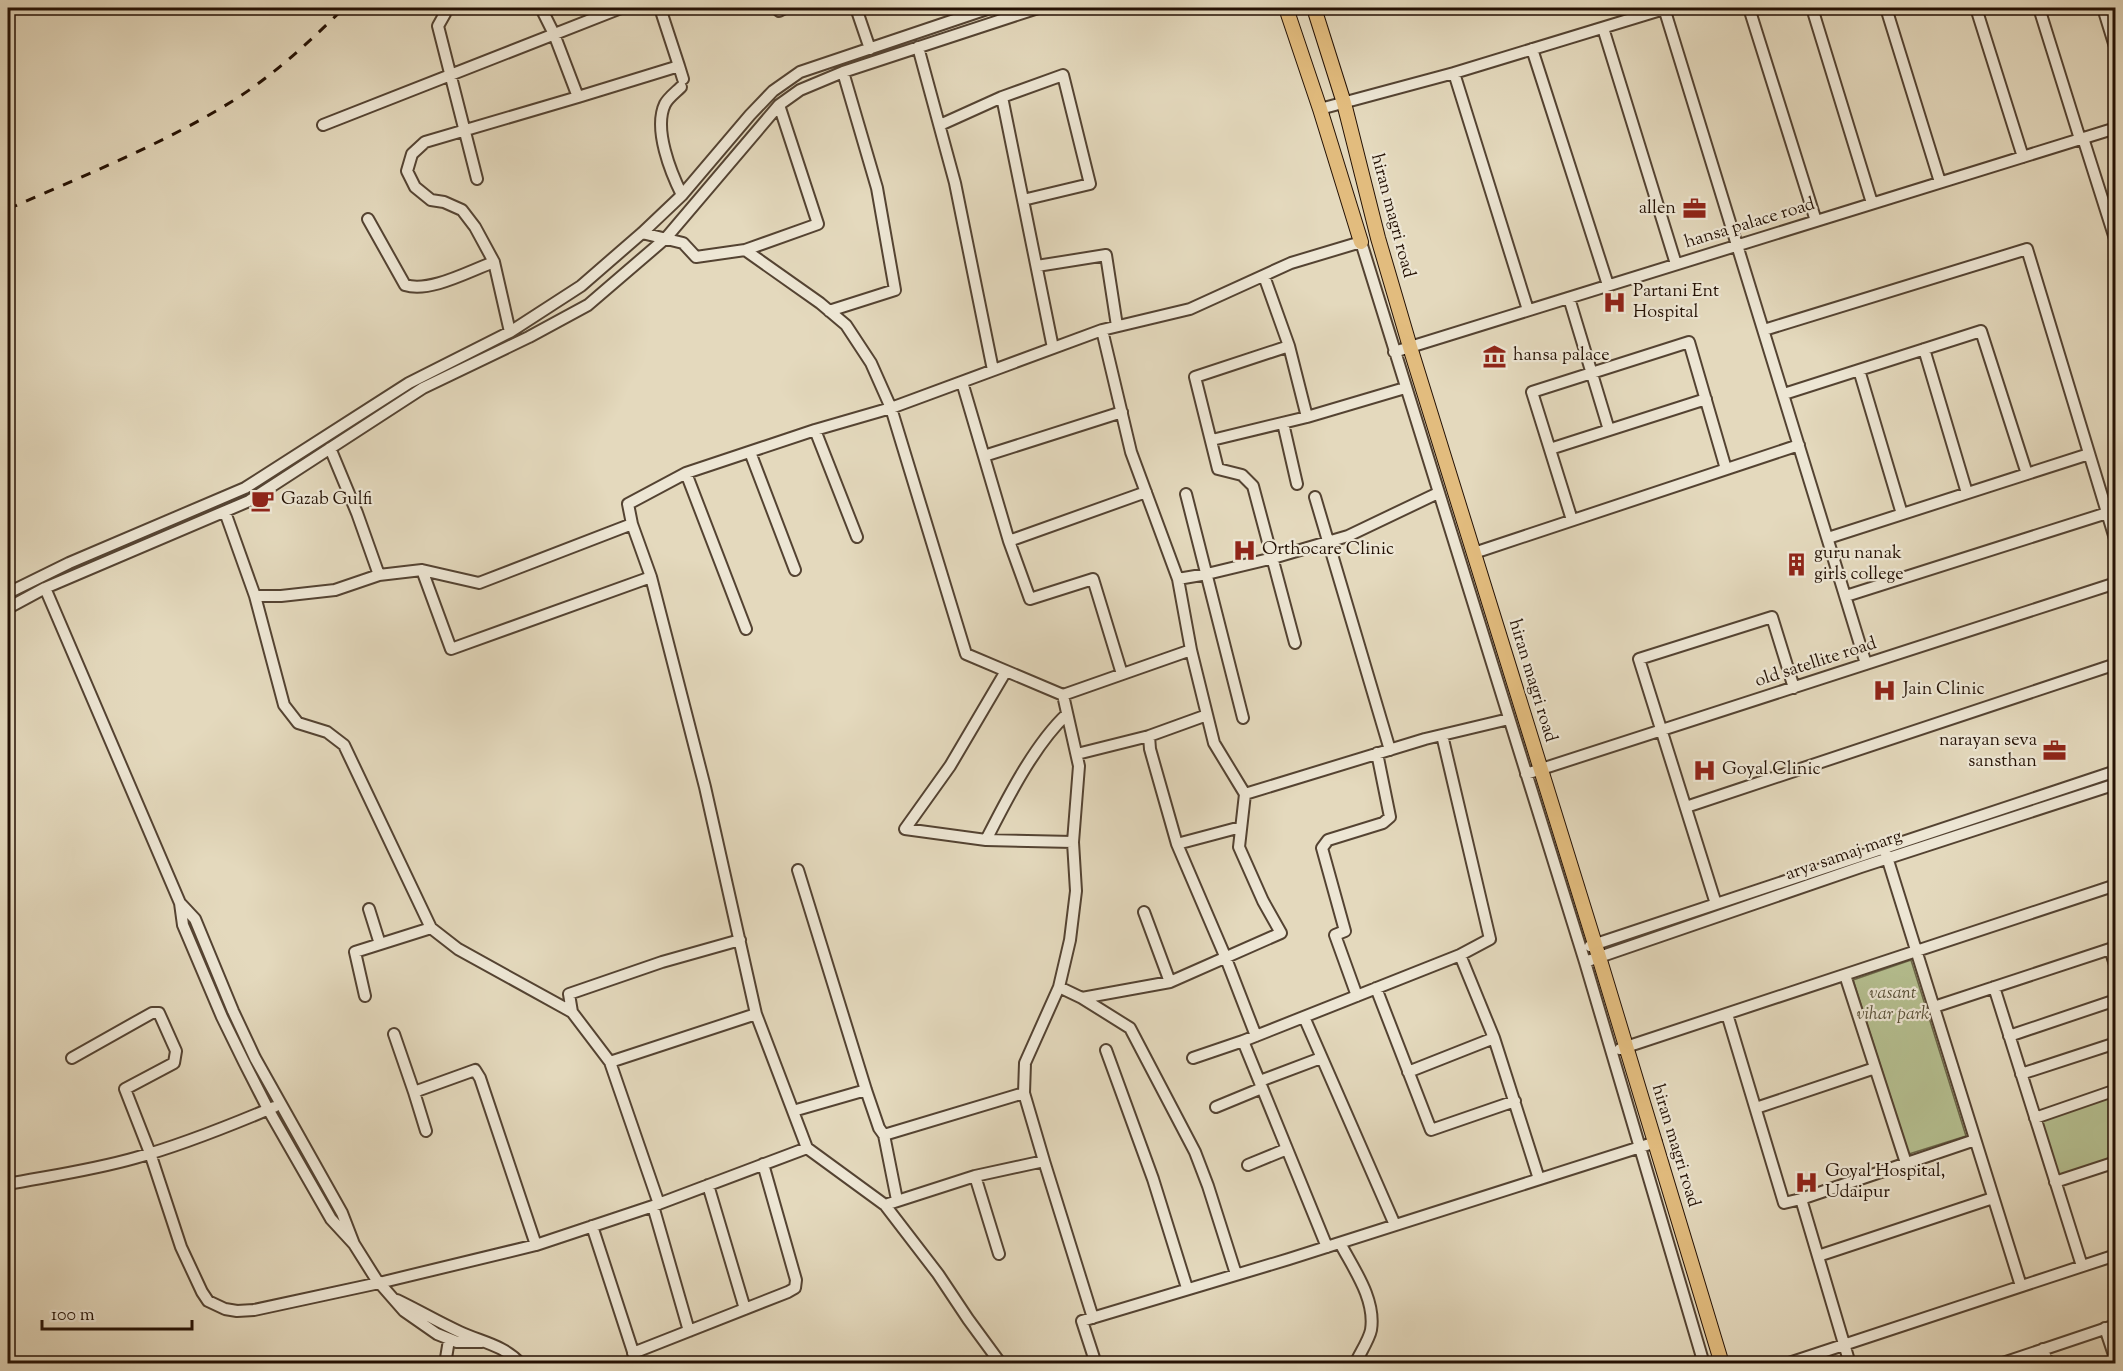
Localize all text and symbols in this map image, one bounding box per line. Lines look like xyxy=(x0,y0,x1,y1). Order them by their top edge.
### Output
street label: hiran magri road xyxy=(1363,151,1421,281)
street label: hansa palace road xyxy=(1682,192,1818,256)
place label: allen xyxy=(1639,196,1676,222)
office icon: allen xyxy=(1681,196,1707,222)
place label: Partani Ent Hospital xyxy=(1633,279,1719,326)
hospital icon: Partani Ent Hospital xyxy=(1602,289,1628,315)
museum icon: hansa palace xyxy=(1482,343,1508,369)
place label: hansa palace xyxy=(1513,343,1610,369)
cafe icon: Gazab Gulfi xyxy=(250,487,276,513)
place label: Gazab Gulfi xyxy=(281,487,373,513)
hospital icon: Orthocare Clinic xyxy=(1231,537,1257,563)
place label: Orthocare Clinic xyxy=(1262,537,1394,563)
place label: guru nanak girls college xyxy=(1814,541,1904,588)
building icon: guru nanak girls college xyxy=(1783,551,1809,577)
street label: hiran magri road xyxy=(1501,616,1563,746)
street label: old satellite road xyxy=(1752,631,1880,695)
hospital icon: Jain Clinic xyxy=(1872,677,1898,703)
place label: Jain Clinic xyxy=(1902,677,1985,703)
place label: narayan seva sansthan xyxy=(1939,728,2037,775)
office icon: narayan seva sansthan xyxy=(2042,738,2068,764)
hospital icon: Goyal Clinic xyxy=(1691,757,1717,783)
place label: Goyal Clinic xyxy=(1722,757,1821,783)
street label: arya samaj marg xyxy=(1782,824,1906,888)
park label: vasant vihar park xyxy=(1857,981,1929,1028)
street label: hiran magri road xyxy=(1644,1081,1706,1211)
place label: Goyal Hospital, Udaipur xyxy=(1825,1159,1945,1206)
hospital icon: Goyal Hospital, Udaipur xyxy=(1794,1169,1820,1195)
scale bar xyxy=(42,1293,192,1331)
text: 100 m xyxy=(51,1303,95,1329)

